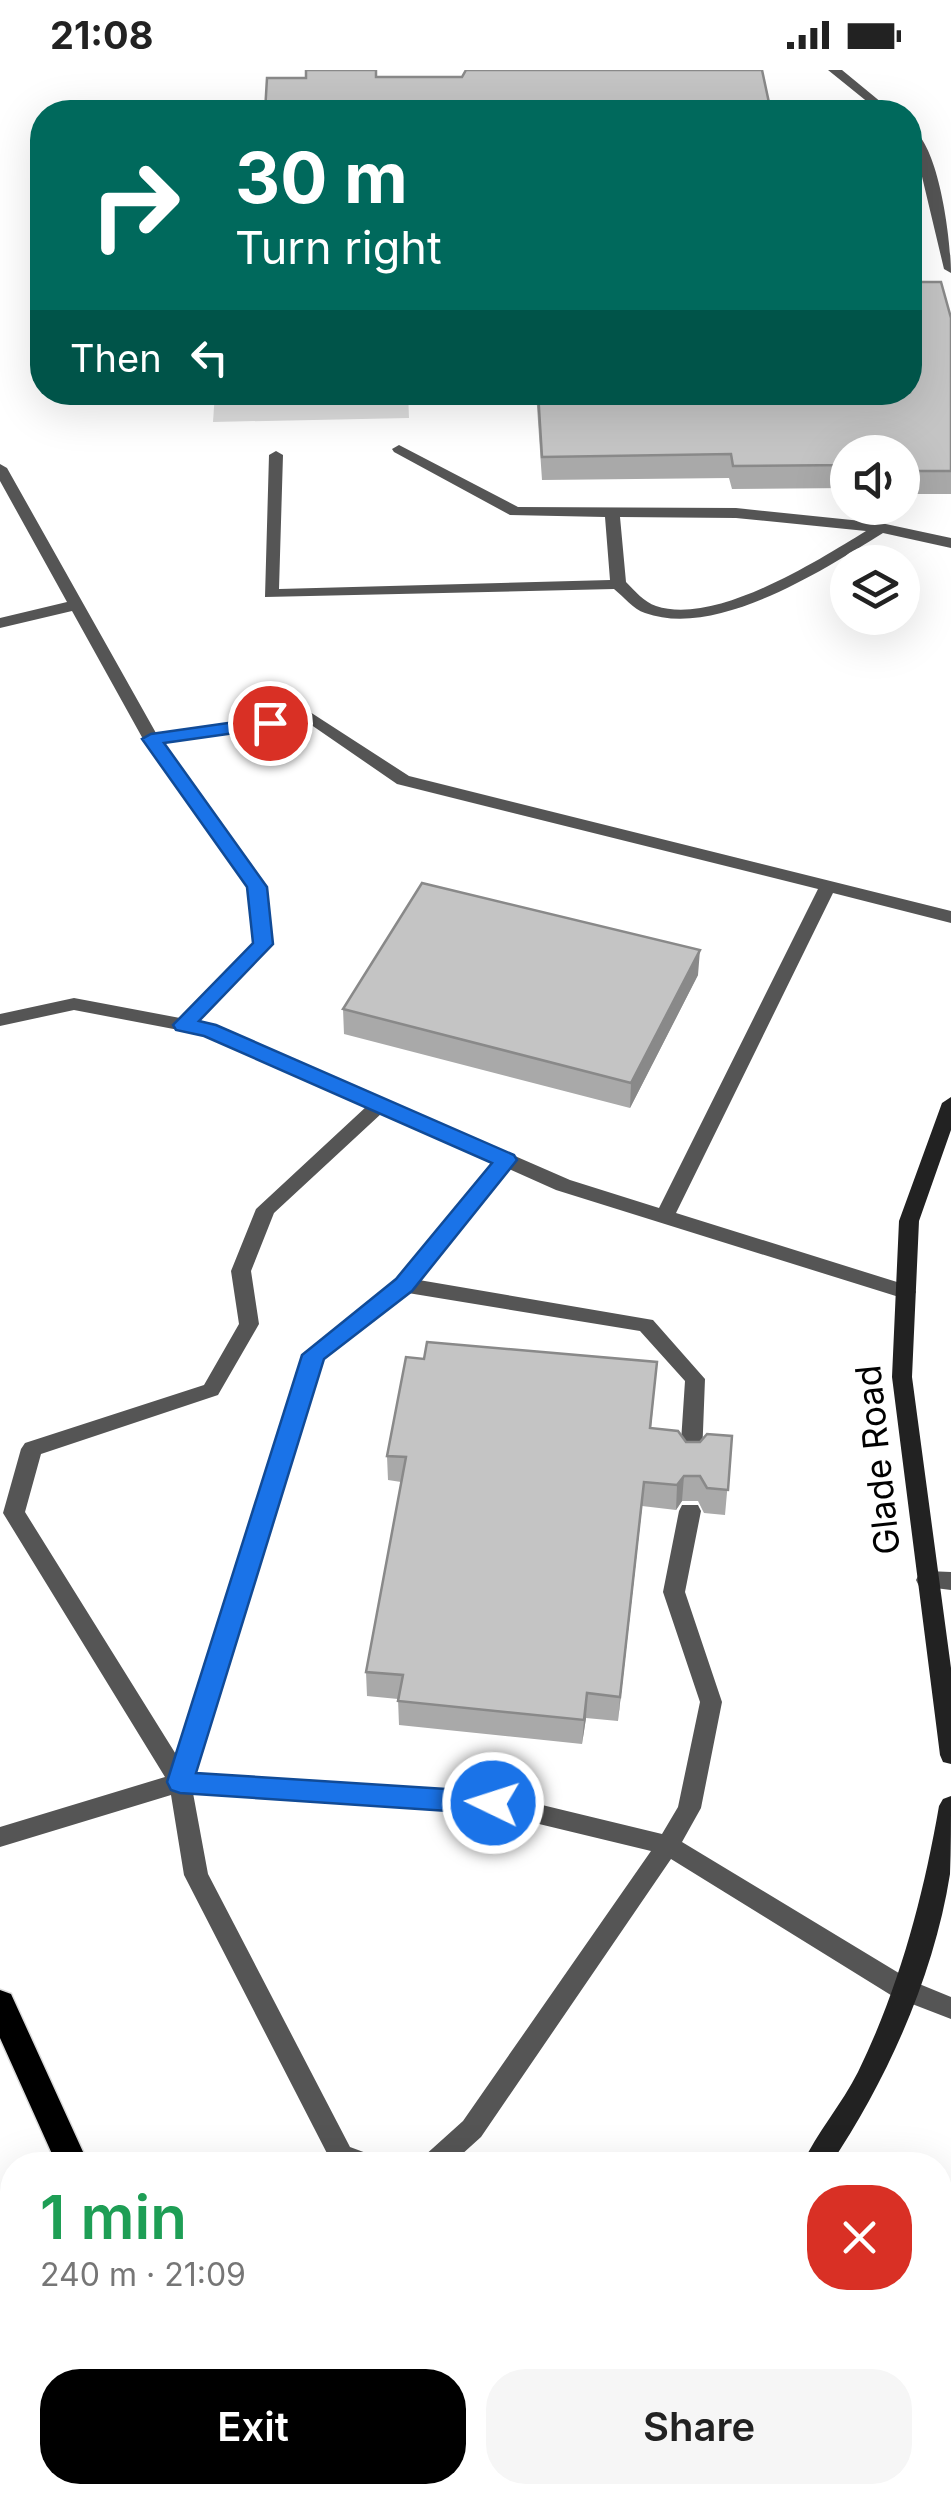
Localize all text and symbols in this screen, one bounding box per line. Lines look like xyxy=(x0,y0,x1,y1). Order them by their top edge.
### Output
text: 21:08 xyxy=(50,12,153,58)
text: 30 m xyxy=(235,135,408,220)
icon: right xyxy=(70,140,200,270)
text: Turn right xyxy=(235,220,442,275)
icon: left xyxy=(182,330,237,385)
text: Then xyxy=(70,335,162,381)
map controls xyxy=(830,435,920,635)
button: sound xyxy=(830,435,920,525)
button: layers xyxy=(830,545,920,635)
pin xyxy=(228,681,313,766)
icon: arrive xyxy=(243,696,298,751)
street label: Glade Road xyxy=(846,1363,908,1557)
position arrow xyxy=(441,1751,545,1855)
text: 1 min xyxy=(40,2181,187,2253)
button: close xyxy=(807,2185,912,2290)
text: 240 m · 21:09 xyxy=(40,2255,246,2294)
button: Exit xyxy=(40,2369,466,2484)
button: Share xyxy=(486,2369,912,2484)

